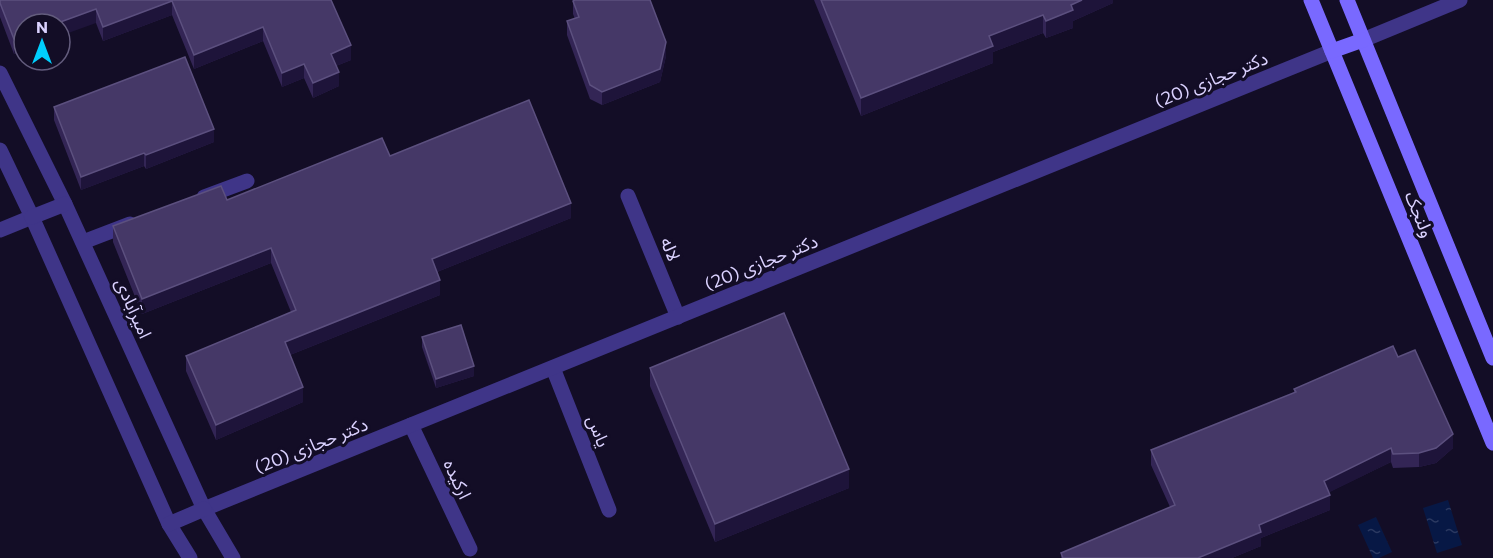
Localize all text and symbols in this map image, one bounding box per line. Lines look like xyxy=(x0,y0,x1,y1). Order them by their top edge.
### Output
north arrow xyxy=(12,12,72,72)
text: N xyxy=(36,17,48,36)
street label: دکتر حجازی (20) xyxy=(1151,46,1271,113)
street label: ولنجک xyxy=(1401,188,1439,240)
street label: دکتر حجازی (20) xyxy=(701,229,821,296)
street label: لاله xyxy=(656,234,686,264)
street label: امیرآبادی xyxy=(110,274,157,342)
street label: دکتر حجازی (20) xyxy=(251,412,371,479)
street label: یاس xyxy=(582,412,615,451)
street label: ارکیده xyxy=(438,456,477,503)

